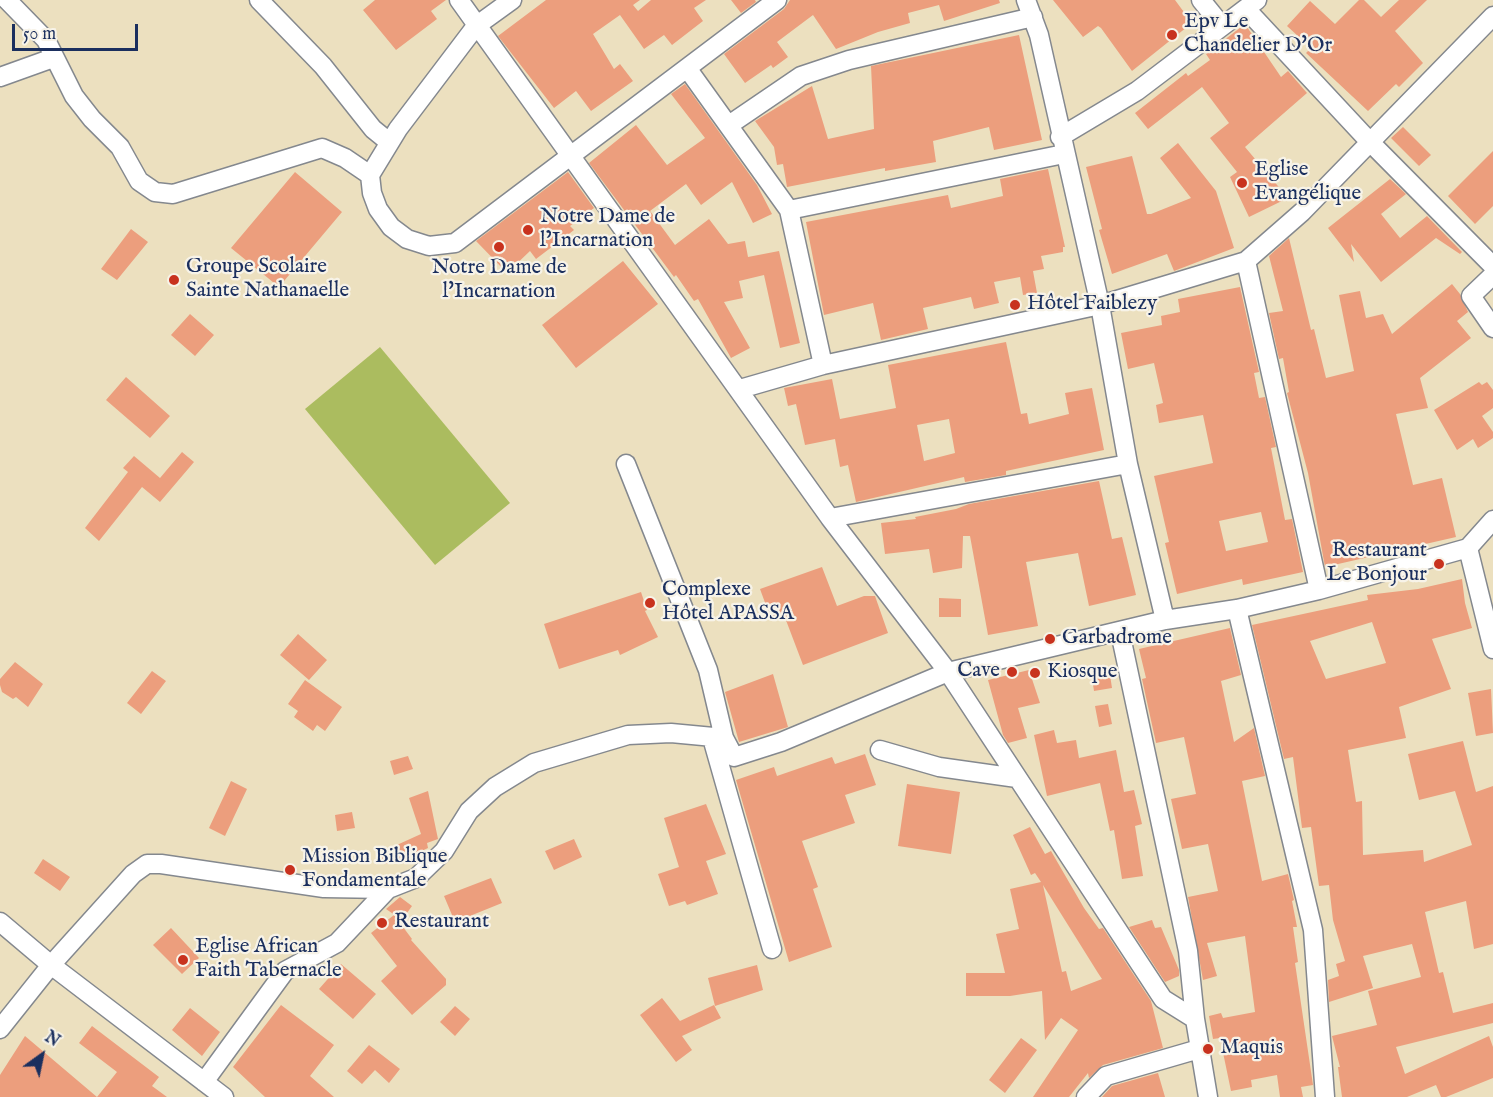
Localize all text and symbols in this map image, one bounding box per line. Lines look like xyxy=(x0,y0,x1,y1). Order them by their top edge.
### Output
place label: Epv Le Chandelier D'Or xyxy=(1184,10,1332,60)
scale bar xyxy=(15,12,141,50)
text: 50 m xyxy=(23,23,56,46)
marker: Epv Le Chandelier D'Or xyxy=(1165,28,1179,42)
place label: Eglise Evangélique xyxy=(1254,158,1361,208)
marker: Eglise Evangélique xyxy=(1235,176,1249,190)
place label: Notre Dame de l’Incarnation xyxy=(540,205,675,255)
marker: Notre Dame de l’Incarnation xyxy=(521,223,535,237)
marker: Notre Dame de l'Incarnation xyxy=(492,240,506,254)
place label: Groupe Scolaire Sainte Nathanaelle xyxy=(186,255,349,305)
place label: Notre Dame de l'Incarnation xyxy=(431,256,567,306)
marker: Groupe Scolaire Sainte Nathanaelle xyxy=(167,273,181,287)
place label: Hôtel Faiblezy xyxy=(1027,292,1157,318)
marker: Hôtel Faiblezy xyxy=(1008,298,1022,312)
place label: Restaurant Le Bonjour xyxy=(1327,539,1427,589)
marker: Restaurant Le Bonjour xyxy=(1432,557,1446,571)
place label: Complexe Hôtel APASSA xyxy=(662,578,794,628)
marker: Complexe Hôtel APASSA xyxy=(643,596,657,610)
place label: Garbadrome xyxy=(1062,626,1172,652)
marker: Garbadrome xyxy=(1043,632,1057,646)
place label: Cave xyxy=(957,659,1000,685)
place label: Kiosque xyxy=(1047,660,1117,686)
marker: Cave xyxy=(1005,665,1019,679)
marker: Kiosque xyxy=(1028,666,1042,680)
place label: Mission Biblique Fondamentale xyxy=(302,845,447,895)
marker: Mission Biblique Fondamentale xyxy=(283,863,297,877)
place label: Restaurant xyxy=(394,910,489,936)
marker: Restaurant xyxy=(375,916,389,930)
place label: Eglise African Faith Tabernacle xyxy=(195,935,342,985)
marker: Eglise African Faith Tabernacle xyxy=(176,953,190,967)
north arrow xyxy=(12,1025,72,1085)
text: N xyxy=(41,1028,63,1052)
place label: Maquis xyxy=(1220,1036,1283,1062)
marker: Maquis xyxy=(1201,1042,1215,1056)

